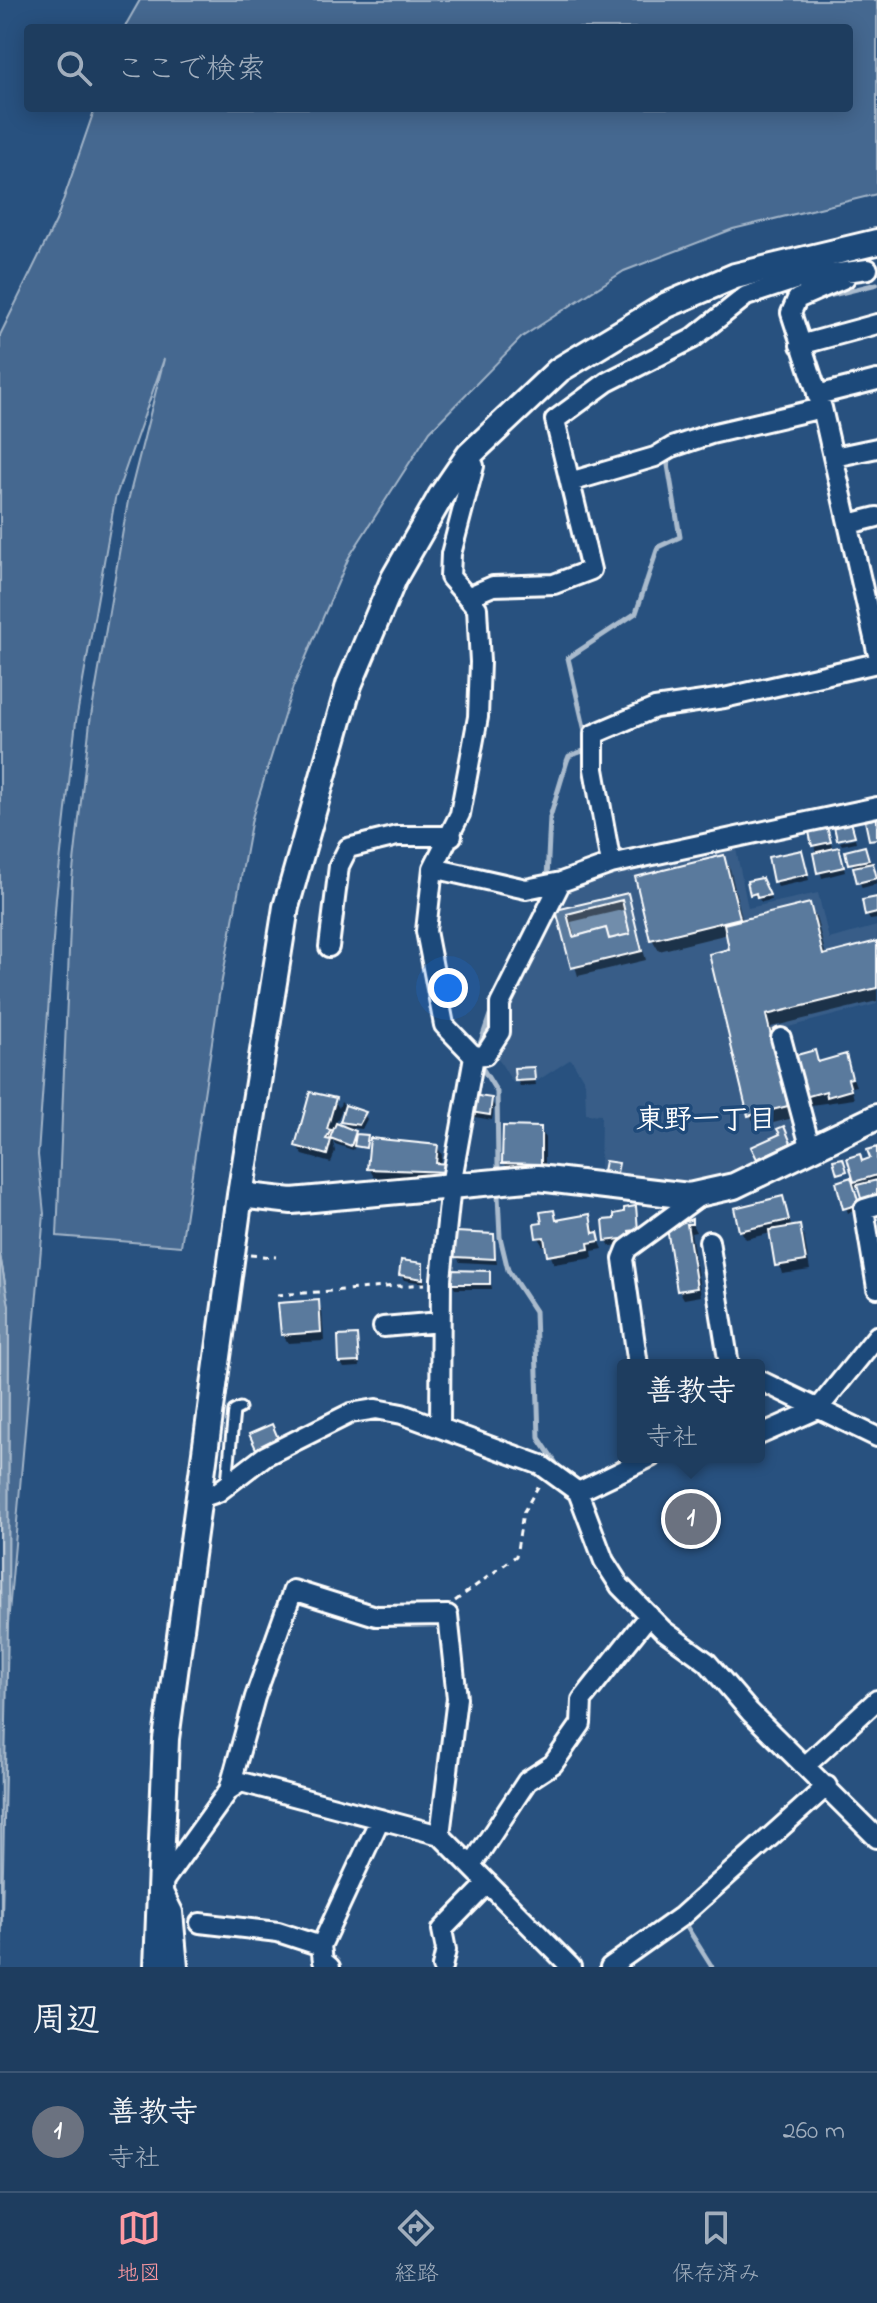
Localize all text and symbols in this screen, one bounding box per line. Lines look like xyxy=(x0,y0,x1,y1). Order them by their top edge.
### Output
search box xyxy=(24,24,853,112)
icon: search xyxy=(52,46,96,90)
text: ここで検索 xyxy=(116,49,266,93)
your location xyxy=(428,968,468,1008)
district label: 東野一丁目 xyxy=(636,1101,776,1142)
popup xyxy=(617,1359,765,1463)
text: 善教寺 xyxy=(646,1371,736,1415)
text: 寺社 xyxy=(646,1420,698,1458)
pin: 1 xyxy=(665,1489,717,1549)
text: 周辺 xyxy=(32,1997,100,2047)
text: 善教寺 xyxy=(108,2092,198,2136)
text: 1 xyxy=(54,2113,62,2151)
text: 260 m xyxy=(783,2113,845,2151)
text: 寺社 xyxy=(108,2141,160,2179)
tab: 地図 xyxy=(117,2206,161,2291)
tab: 経路 xyxy=(394,2206,438,2291)
tab: 保存済み xyxy=(672,2206,760,2291)

